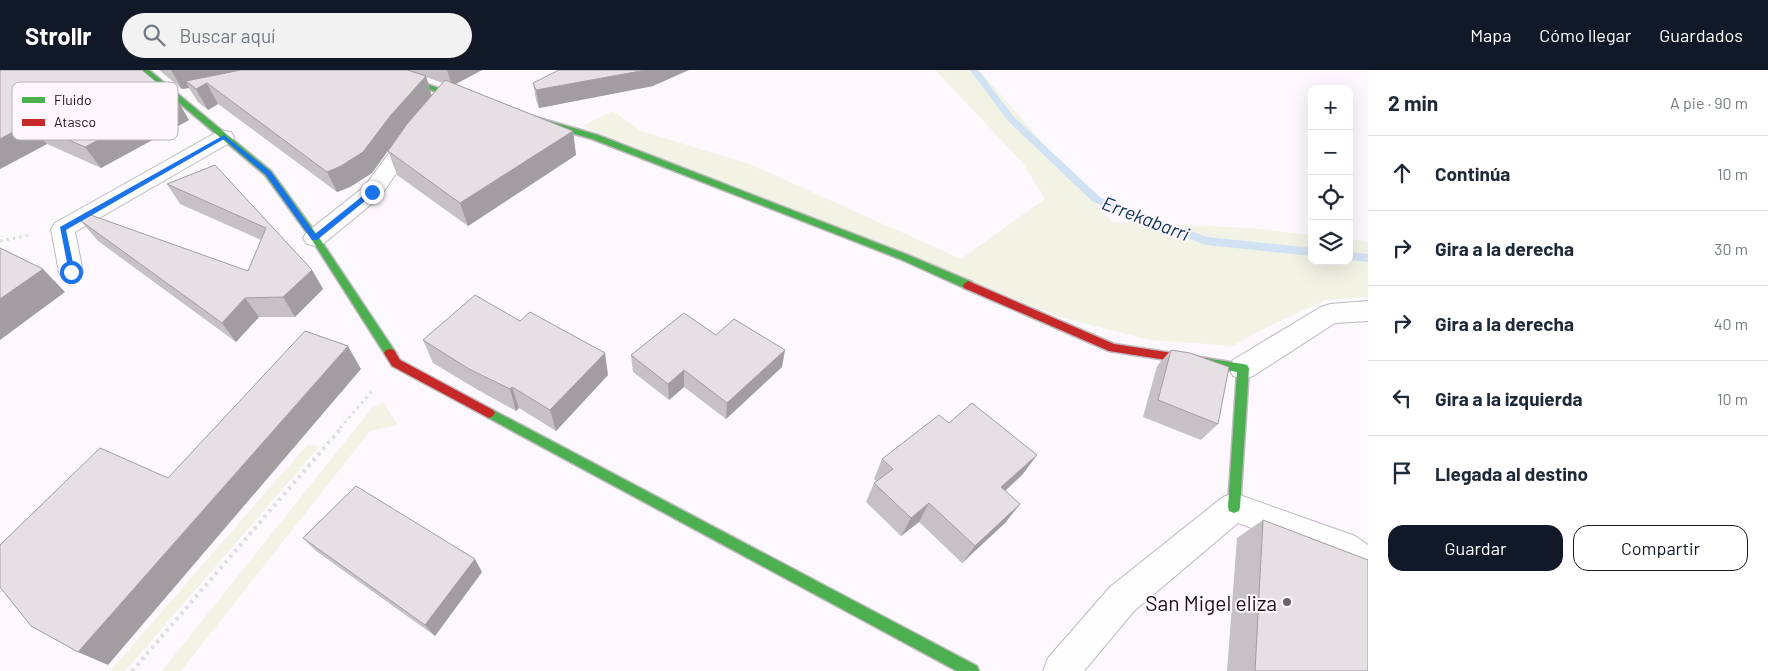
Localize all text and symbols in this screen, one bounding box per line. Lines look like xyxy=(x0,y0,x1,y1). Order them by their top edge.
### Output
search box xyxy=(122,13,472,58)
text: Strollr xyxy=(25,21,92,50)
icon: search xyxy=(140,21,168,49)
text: Buscar aquí xyxy=(180,24,275,47)
text: Mapa xyxy=(1470,24,1511,46)
text: Cómo llegar xyxy=(1539,24,1631,46)
text: Guardados xyxy=(1659,24,1743,46)
legend xyxy=(12,82,178,140)
map controls xyxy=(1308,85,1353,265)
button: + xyxy=(1308,85,1353,130)
text: 2 min xyxy=(1388,90,1438,115)
text: Fluido xyxy=(54,91,92,108)
text: A pie · 90 m xyxy=(1670,93,1748,112)
text: Atasco xyxy=(54,113,96,130)
button: − xyxy=(1308,130,1353,175)
icon: ahead xyxy=(1388,159,1416,187)
text: Continúa xyxy=(1435,162,1510,185)
text: 10 m xyxy=(1717,164,1748,183)
button: locate xyxy=(1308,175,1353,220)
route end xyxy=(361,181,384,204)
water label: Errekabarri xyxy=(1099,191,1193,245)
button: layers xyxy=(1308,220,1353,265)
icon: right xyxy=(1388,234,1416,262)
text: Gira a la derecha xyxy=(1435,237,1574,260)
text: 30 m xyxy=(1714,239,1748,258)
route start xyxy=(60,261,83,284)
icon: right xyxy=(1388,309,1416,337)
text: Gira a la derecha xyxy=(1435,312,1574,335)
text: 40 m xyxy=(1714,314,1748,333)
icon: left xyxy=(1388,384,1416,412)
text: Gira a la izquierda xyxy=(1435,387,1583,410)
text: 10 m xyxy=(1717,389,1748,408)
icon: arrive xyxy=(1388,459,1416,487)
text: Llegada al destino xyxy=(1435,462,1588,485)
button: Guardar xyxy=(1388,525,1563,571)
button: Compartir xyxy=(1573,525,1748,571)
place label: San Migel eliza xyxy=(1145,590,1277,615)
marker: San Migel eliza xyxy=(1281,596,1293,608)

